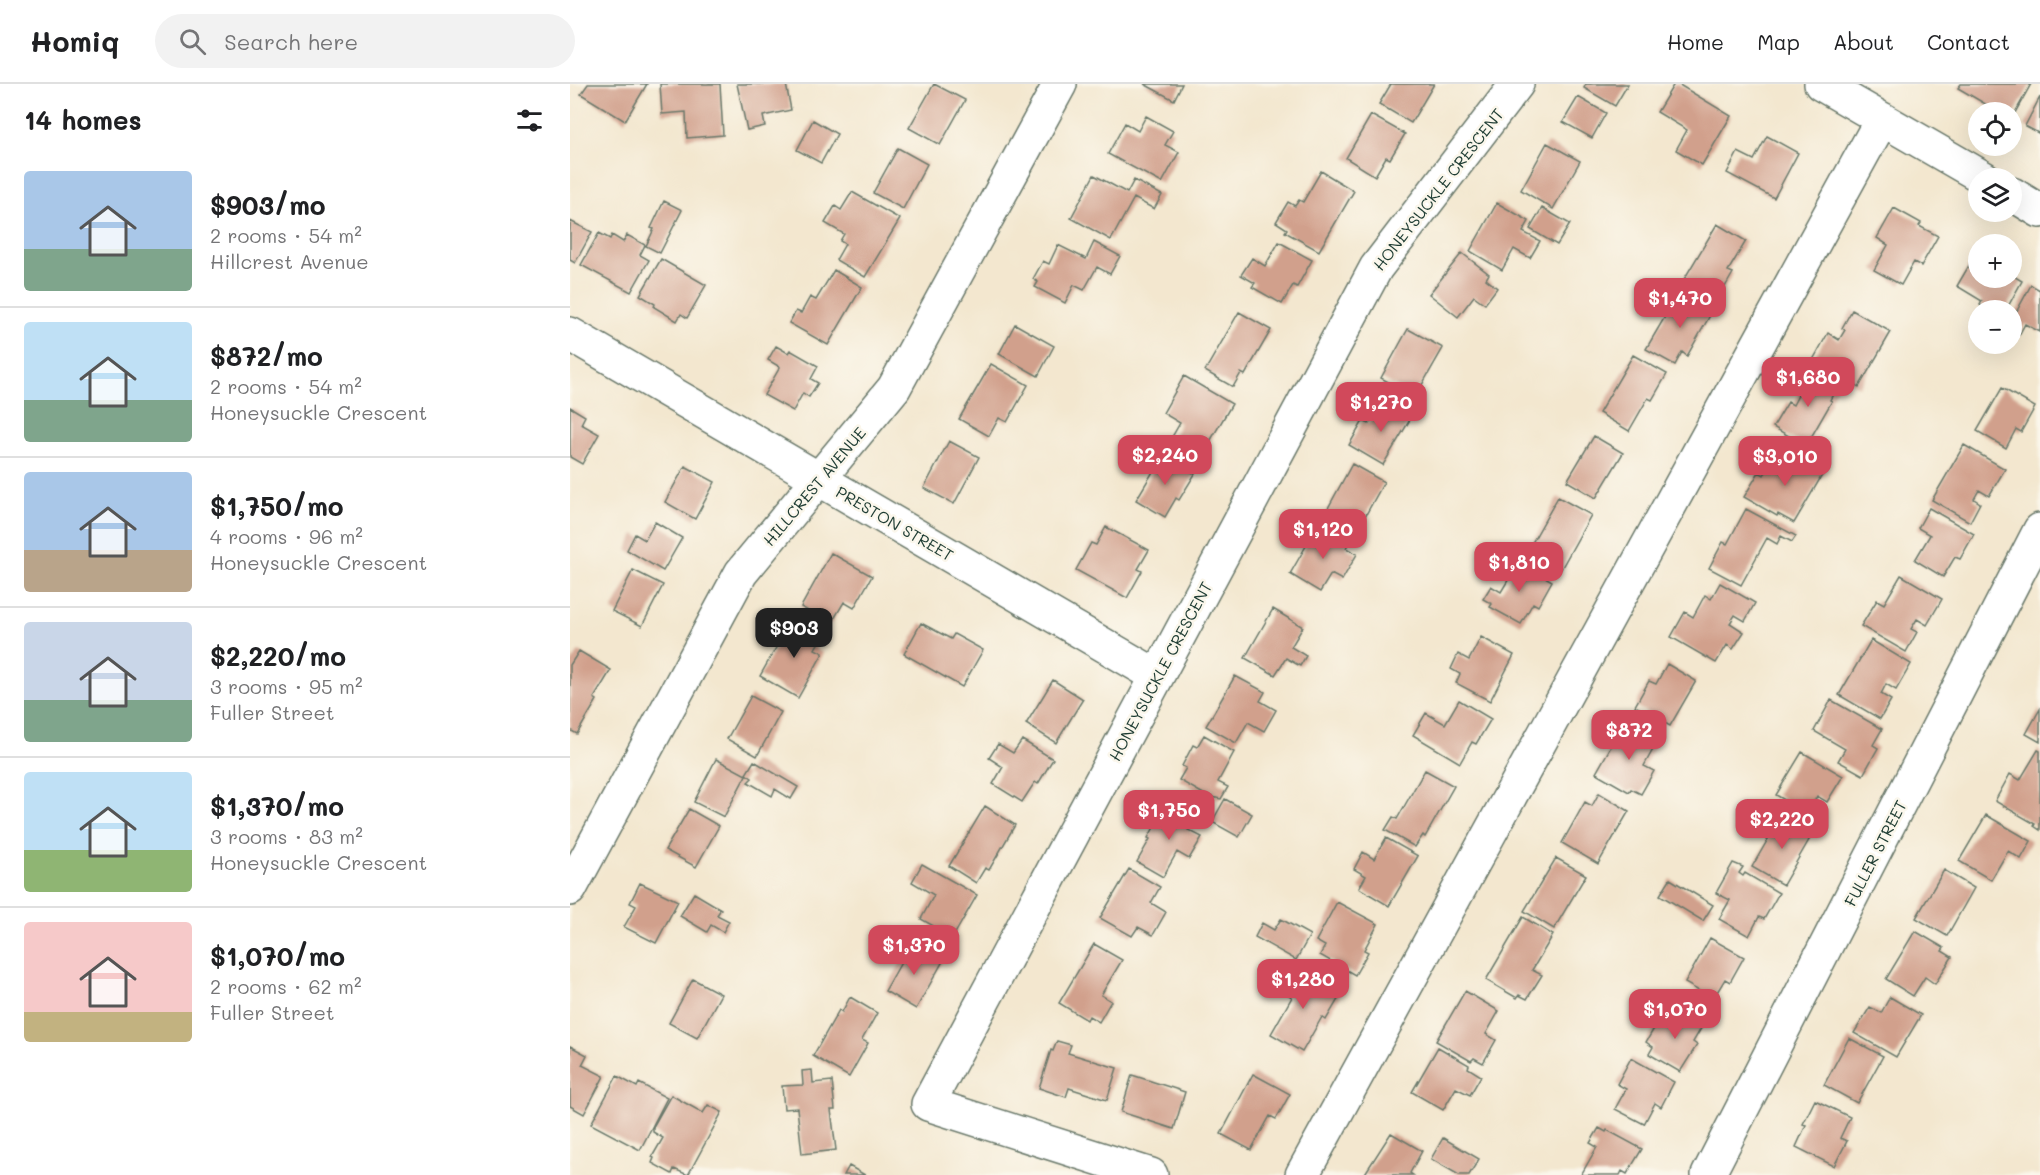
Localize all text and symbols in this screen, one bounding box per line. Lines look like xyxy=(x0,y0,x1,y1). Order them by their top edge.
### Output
search box xyxy=(155,14,575,68)
text: Homiq xyxy=(30,23,119,59)
icon: search xyxy=(176,25,209,58)
text: Search here xyxy=(224,27,358,56)
text: Home xyxy=(1667,28,1724,55)
text: Map xyxy=(1757,28,1800,55)
text: About xyxy=(1833,28,1894,55)
text: Contact xyxy=(1927,28,2010,55)
map controls xyxy=(1968,102,2022,354)
button: locate xyxy=(1968,102,2022,156)
text: 14 homes xyxy=(24,103,142,137)
icon: filters xyxy=(513,104,546,137)
street label: HONEYSUCKLE CRESCENT xyxy=(1368,104,1508,274)
button: layers xyxy=(1968,168,2022,222)
text: $903/mo xyxy=(210,188,326,222)
icon: home xyxy=(72,195,144,267)
text: 2 rooms · 54 m² xyxy=(210,222,362,248)
button: + xyxy=(1968,234,2022,288)
text: Hillcrest Avenue xyxy=(210,248,369,274)
pin: $1,470 xyxy=(1631,278,1729,329)
text: $1,470 xyxy=(1648,284,1712,310)
button: − xyxy=(1968,300,2022,354)
text: $872/mo xyxy=(210,339,323,373)
icon: home xyxy=(72,346,144,418)
pin: $1,680 xyxy=(1759,357,1857,408)
text: $1,680 xyxy=(1776,363,1840,389)
text: 2 rooms · 54 m² xyxy=(210,373,362,399)
pin: $1,270 xyxy=(1332,382,1430,433)
text: $1,270 xyxy=(1350,388,1412,414)
text: Honeysuckle Crescent xyxy=(210,399,427,425)
street label: HILLCREST AVENUE xyxy=(758,422,870,550)
pin: $2,240 xyxy=(1116,435,1214,486)
pin: $3,010 xyxy=(1736,436,1834,487)
text: $2,240 xyxy=(1132,441,1198,467)
text: $3,010 xyxy=(1752,442,1818,468)
street label: PRESTON STREET xyxy=(833,481,958,565)
text: $1,750/mo xyxy=(210,489,344,523)
icon: home xyxy=(72,496,144,568)
pin: $1,120 xyxy=(1274,509,1372,560)
text: $1,120 xyxy=(1293,515,1353,541)
text: 4 rooms · 96 m² xyxy=(210,523,363,549)
pin: $1,810 xyxy=(1470,542,1568,593)
text: $1,810 xyxy=(1488,548,1550,574)
text: Honeysuckle Crescent xyxy=(210,549,427,575)
street label: HONEYSUCKLE CRESCENT xyxy=(1104,578,1216,764)
pin: $903 xyxy=(758,608,830,659)
text: $903 xyxy=(769,614,819,640)
text: $2,220/mo xyxy=(210,639,346,673)
icon: home xyxy=(72,646,144,718)
text: 3 rooms · 95 m² xyxy=(210,673,362,699)
text: Fuller Street xyxy=(210,699,335,725)
pin: $872 xyxy=(1593,710,1665,761)
text: $872 xyxy=(1605,716,1653,742)
text: $1,370/mo xyxy=(210,789,344,823)
pin: $1,750 xyxy=(1120,790,1218,841)
icon: home xyxy=(72,796,144,868)
text: $1,750 xyxy=(1137,796,1201,822)
street label: FULLER STREET xyxy=(1839,796,1911,910)
pin: $2,220 xyxy=(1733,799,1831,850)
text: $2,220 xyxy=(1750,805,1814,831)
text: 3 rooms · 83 m² xyxy=(210,823,363,849)
text: Honeysuckle Crescent xyxy=(210,849,427,875)
pin: $1,370 xyxy=(865,925,963,976)
text: $1,370 xyxy=(882,931,946,957)
text: $1,070/mo xyxy=(210,939,345,973)
icon: home xyxy=(72,946,144,1018)
pin: $1,280 xyxy=(1254,959,1352,1010)
text: $1,280 xyxy=(1271,965,1335,991)
text: 2 rooms · 62 m² xyxy=(210,973,362,999)
pin: $1,070 xyxy=(1626,989,1724,1040)
text: $1,070 xyxy=(1643,995,1707,1021)
text: Fuller Street xyxy=(210,999,335,1025)

